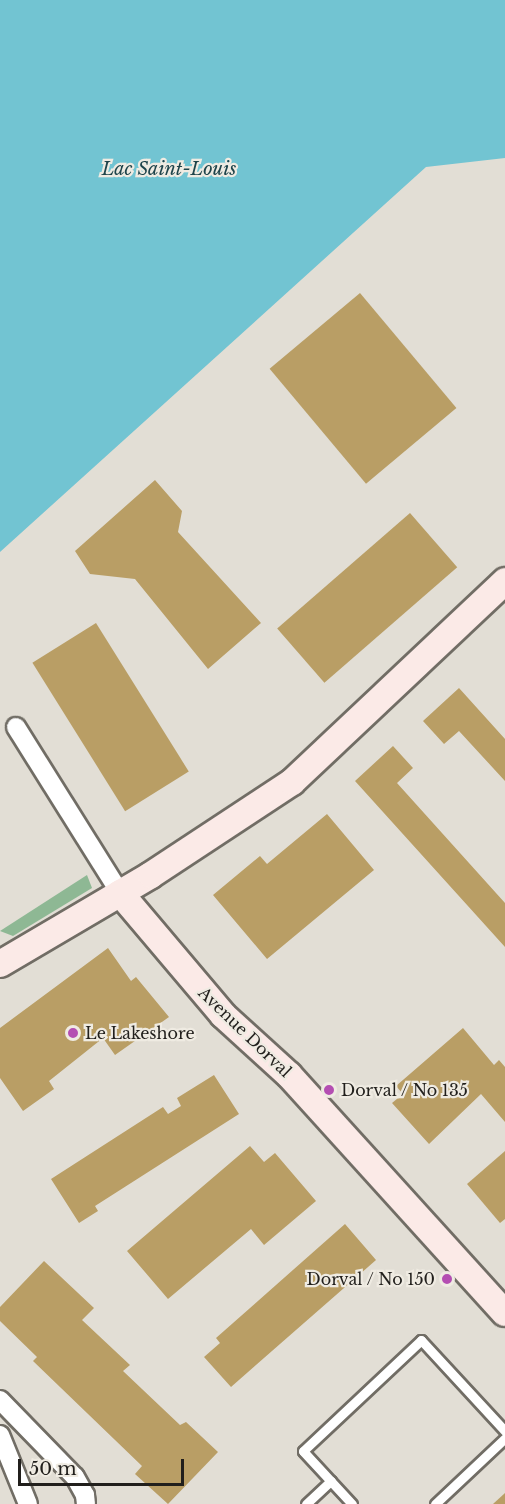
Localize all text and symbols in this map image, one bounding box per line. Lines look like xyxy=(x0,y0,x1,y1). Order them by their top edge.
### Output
water label: Lac Saint-Louis xyxy=(102,158,236,180)
street label: Avenue Dorval xyxy=(195,983,295,1081)
place label: Le Lakeshore xyxy=(85,1023,195,1043)
marker: Le Lakeshore xyxy=(66,1026,80,1040)
place label: Dorval / No 135 xyxy=(341,1080,469,1100)
marker: Dorval / No 135 xyxy=(322,1083,336,1097)
place label: Dorval / No 150 xyxy=(306,1269,435,1289)
marker: Dorval / No 150 xyxy=(440,1272,454,1286)
scale bar xyxy=(21,1447,188,1485)
text: 50 m xyxy=(29,1458,77,1480)

